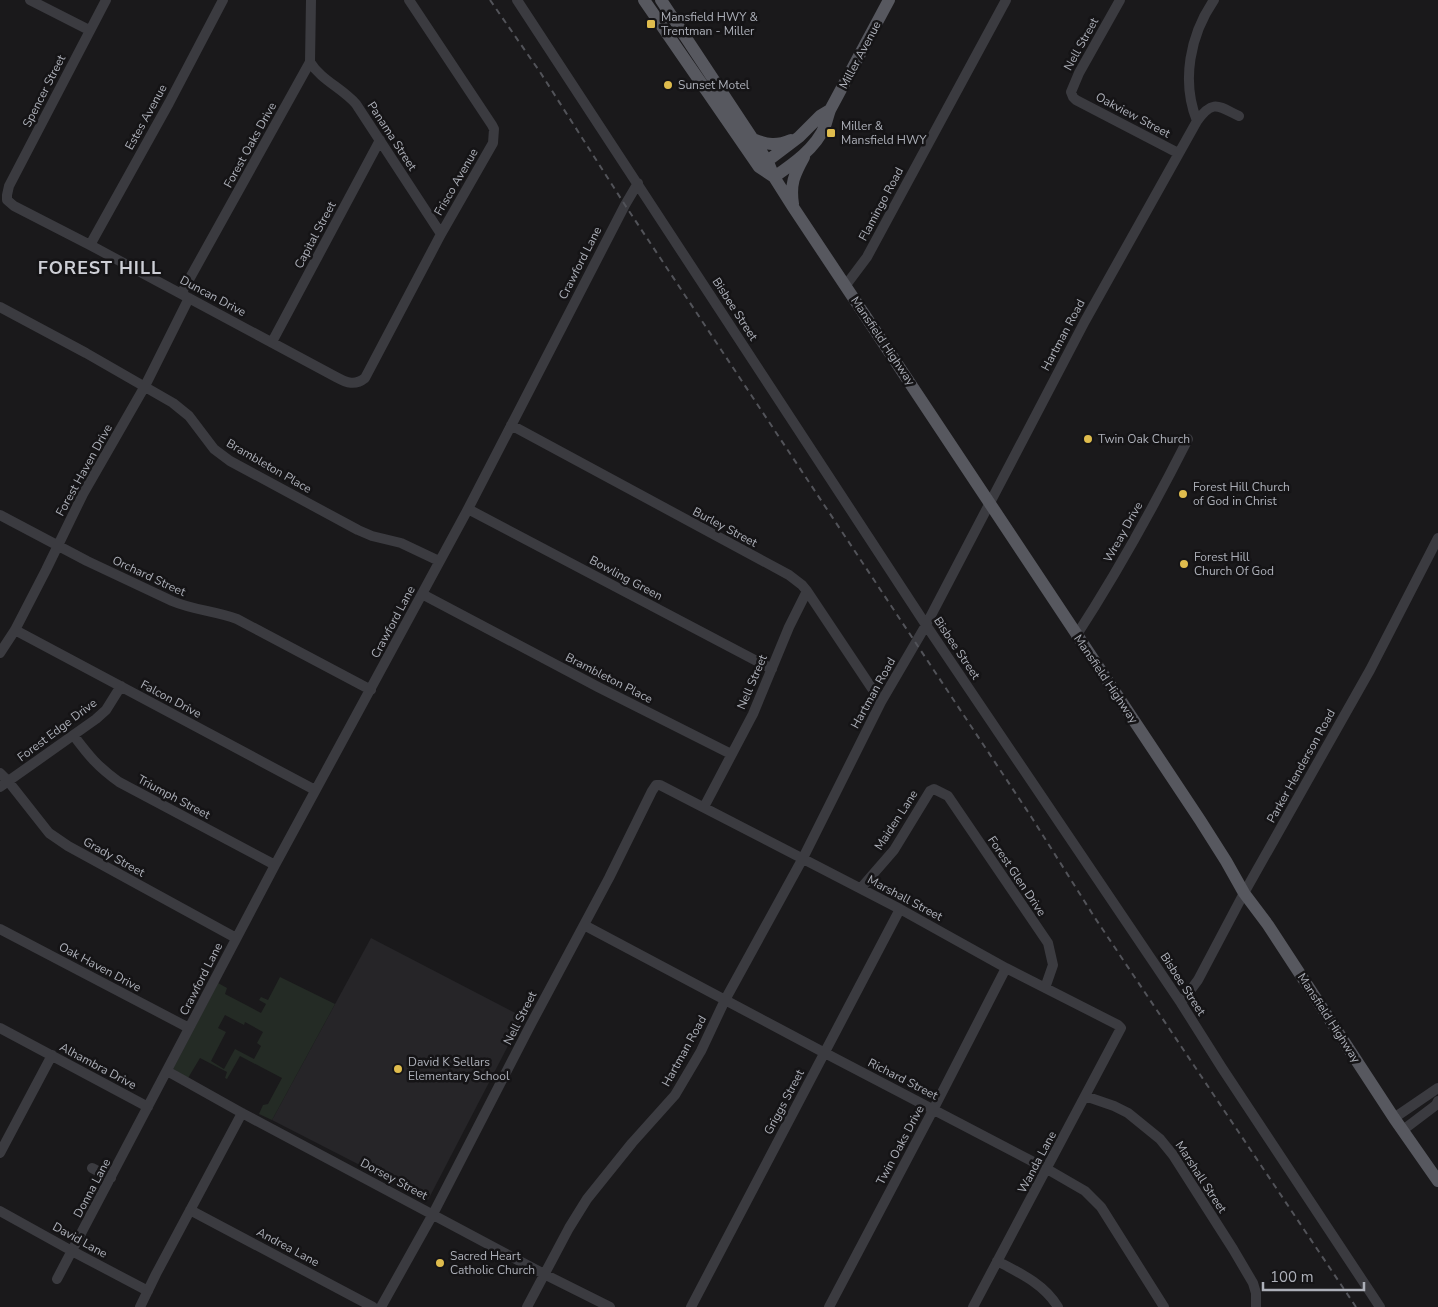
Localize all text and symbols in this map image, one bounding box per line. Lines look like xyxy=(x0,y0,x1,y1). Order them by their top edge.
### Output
place label: Mansfield HWY & Trentman - Miller xyxy=(661,9,759,39)
street label: Nell Street xyxy=(1060,14,1102,73)
marker: Mansfield HWY & Trentman - Miller xyxy=(645,18,657,30)
street label: Miller Avenue xyxy=(835,18,885,92)
street label: Spencer Street xyxy=(19,51,70,130)
place label: Sunset Motel xyxy=(678,77,750,93)
marker: Sunset Motel xyxy=(662,79,674,91)
street label: Estes Avenue xyxy=(121,81,171,153)
street label: Oakview Street xyxy=(1093,89,1174,142)
street label: Panama Street xyxy=(364,98,421,174)
street label: Forest Oaks Drive xyxy=(220,99,280,191)
place label: Miller & Mansfield HWY xyxy=(841,118,927,148)
marker: Miller & Mansfield HWY xyxy=(825,127,837,139)
street label: Frisco Avenue xyxy=(430,145,482,219)
street label: Flamingo Road xyxy=(855,164,907,244)
street label: Capital Street xyxy=(291,198,340,271)
street label: Crawford Lane xyxy=(555,224,605,302)
district label: FOREST HILL xyxy=(38,256,162,280)
street label: Duncan Drive xyxy=(177,272,249,320)
street label: Bisbee Street xyxy=(709,274,762,344)
street label: Mansfield Highway xyxy=(847,293,919,389)
street label: Hartman Road xyxy=(1037,296,1089,374)
street label: Forest Haven Drive xyxy=(52,421,116,519)
place label: Twin Oak Church xyxy=(1098,431,1190,447)
marker: Twin Oak Church xyxy=(1082,433,1094,445)
street label: Brambleton Place xyxy=(223,435,315,497)
place label: Forest Hill Church of God in Christ xyxy=(1193,479,1290,509)
marker: Forest Hill Church of God in Christ xyxy=(1177,488,1189,500)
street label: Wreay Drive xyxy=(1100,499,1146,565)
street label: Burley Street xyxy=(690,503,761,551)
place label: Forest Hill Church Of God xyxy=(1194,549,1274,579)
street label: Orchard Street xyxy=(110,552,189,600)
street label: Bowling Green xyxy=(587,552,665,604)
marker: Forest Hill Church Of God xyxy=(1178,558,1190,570)
street label: Crawford Lane xyxy=(367,583,419,661)
street label: Bisbee Street xyxy=(930,614,984,683)
street label: Mansfield Highway xyxy=(1070,631,1142,727)
street label: Brambleton Place xyxy=(563,649,655,707)
street label: Nell Street xyxy=(733,651,771,712)
street label: Hartman Road xyxy=(847,655,899,731)
street label: Falcon Drive xyxy=(138,676,204,722)
street label: Forest Edge Drive xyxy=(14,695,100,765)
street label: Parker Henderson Road xyxy=(1263,706,1339,826)
street label: Triumph Street xyxy=(135,771,214,823)
street label: Maiden Lane xyxy=(871,787,921,853)
street label: Grady Street xyxy=(80,833,148,881)
street label: Forest Glen Drive xyxy=(984,833,1050,919)
street label: Marshall Street xyxy=(865,872,946,925)
street label: Oak Haven Drive xyxy=(56,939,144,995)
street label: Crawford Lane xyxy=(176,940,226,1018)
street label: Bisbee Street xyxy=(1157,949,1210,1019)
street label: Mansfield Highway xyxy=(1294,970,1364,1067)
street label: Nell Street xyxy=(500,988,541,1048)
street label: Hartman Road xyxy=(658,1013,710,1089)
street label: Alhambra Drive xyxy=(57,1039,139,1093)
place label: David K Sellars Elementary School xyxy=(408,1054,510,1084)
street label: Richard Street xyxy=(865,1054,941,1104)
marker: David K Sellars Elementary School xyxy=(392,1063,404,1075)
street label: Griggs Street xyxy=(760,1066,808,1137)
street label: Twin Oaks Drive xyxy=(872,1102,928,1188)
street label: Wanda Lane xyxy=(1014,1128,1060,1196)
street label: Marshall Street xyxy=(1172,1138,1231,1217)
street label: Dorsey Street xyxy=(358,1155,431,1204)
street label: Donna Lane xyxy=(70,1156,114,1220)
street label: David Lane xyxy=(50,1218,110,1262)
street label: Andrea Lane xyxy=(254,1224,322,1270)
place label: Sacred Heart Catholic Church xyxy=(450,1248,535,1278)
marker: Sacred Heart Catholic Church xyxy=(434,1257,446,1269)
scale bar xyxy=(1263,1260,1364,1292)
text: 100 m xyxy=(1270,1267,1314,1287)

